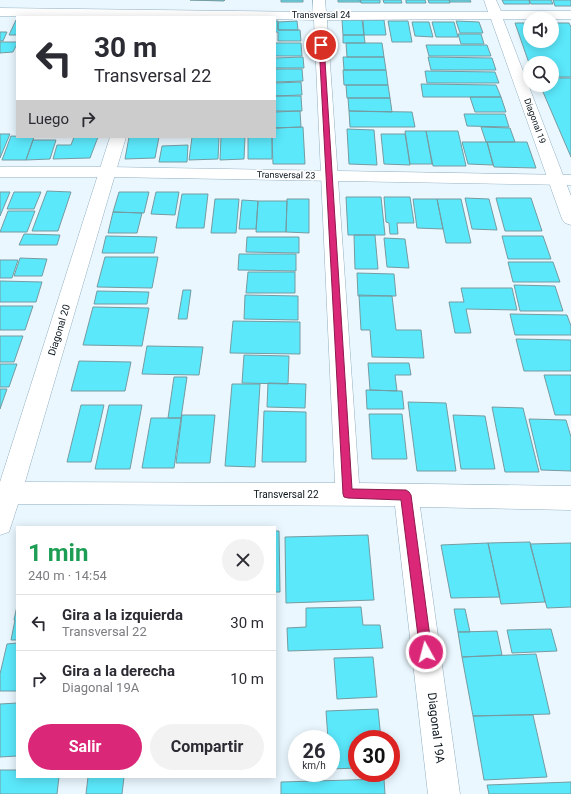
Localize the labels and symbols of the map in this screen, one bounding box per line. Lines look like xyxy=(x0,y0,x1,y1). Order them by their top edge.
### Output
street label: Transversal 24 xyxy=(292,10,350,20)
pin xyxy=(304,28,338,62)
street label: Diagonal 19 xyxy=(522,97,548,145)
street label: Transversal 23 xyxy=(257,169,315,181)
street label: Diagonal 20 xyxy=(46,303,72,357)
street label: Transversal 22 xyxy=(253,489,319,500)
position arrow xyxy=(405,631,447,673)
street label: Diagonal 19A xyxy=(425,692,447,764)
speed limit sign: 30 xyxy=(348,730,400,782)

